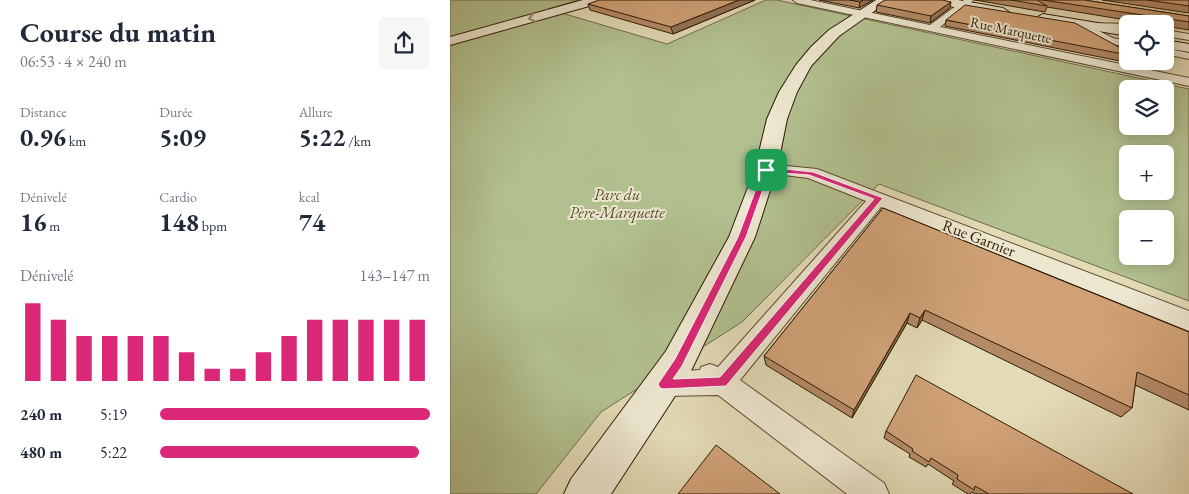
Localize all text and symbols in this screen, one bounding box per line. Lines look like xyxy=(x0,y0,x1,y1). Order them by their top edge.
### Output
one-way arrow xyxy=(527,12,536,23)
street label: Rue Marquette xyxy=(969,13,1054,48)
text: Course du matin xyxy=(20,14,216,50)
map controls xyxy=(1119,15,1174,265)
button: locate xyxy=(1119,15,1174,70)
button: share xyxy=(378,17,430,69)
text: 06:53 · 4 × 240 m xyxy=(20,51,127,72)
button: layers xyxy=(1119,80,1174,135)
text: Distance xyxy=(20,103,67,121)
text: Durée xyxy=(159,103,193,121)
text: Allure xyxy=(299,103,333,121)
text: 0.96 xyxy=(20,121,66,153)
text: 5:09 xyxy=(159,121,206,153)
text: 5:22 xyxy=(299,121,345,153)
text: km xyxy=(66,132,86,150)
text: /km xyxy=(345,132,371,150)
button: + xyxy=(1119,145,1174,200)
pin xyxy=(745,149,787,191)
icon: arrive xyxy=(752,156,780,184)
park label: Parc du Père-Marquette xyxy=(569,184,665,224)
text: Dénivelé xyxy=(20,188,67,206)
text: Cardio xyxy=(159,188,197,206)
text: kcal xyxy=(299,188,320,206)
text: 16 xyxy=(20,206,46,238)
text: 148 xyxy=(159,206,199,238)
text: 74 xyxy=(299,206,325,238)
button: − xyxy=(1119,210,1174,265)
street label: Rue Garnier xyxy=(939,214,1019,262)
text: m xyxy=(46,217,60,235)
text: bpm xyxy=(199,217,227,235)
text: Dénivelé xyxy=(20,265,74,286)
text: 143–147 m xyxy=(359,265,430,286)
text: 240 m xyxy=(20,404,62,425)
text: 5:19 xyxy=(100,404,127,425)
text: 480 m xyxy=(20,442,62,463)
text: 5:22 xyxy=(100,442,127,463)

